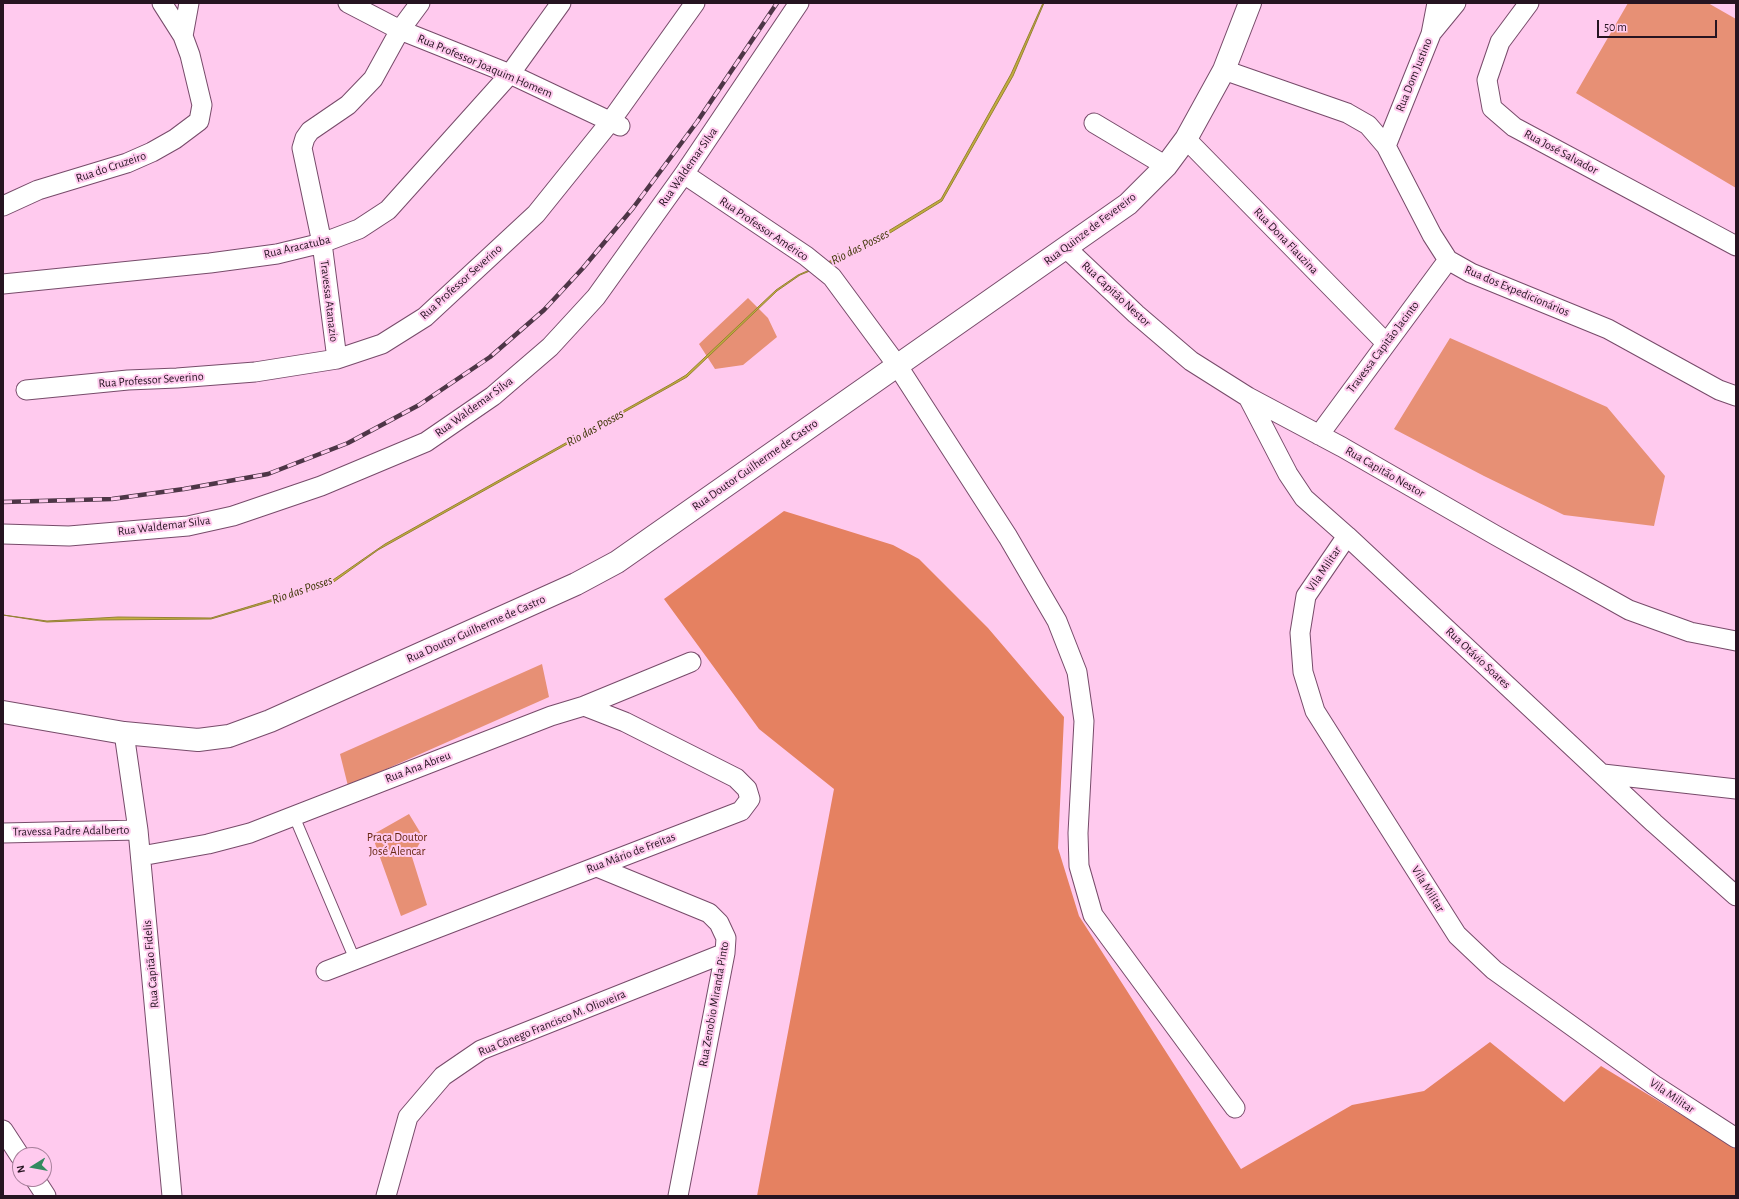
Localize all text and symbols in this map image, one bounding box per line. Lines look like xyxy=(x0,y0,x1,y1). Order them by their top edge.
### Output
scale bar xyxy=(1599,12,1719,38)
text: 50 m xyxy=(1604,21,1627,33)
street label: Rua Professor Joaquim Homem xyxy=(415,31,555,101)
street label: Rua Dom Justino xyxy=(1393,36,1435,114)
street label: Rua Waldemar Silva xyxy=(655,125,721,209)
street label: Rua José Salvador xyxy=(1522,126,1600,178)
street label: Rua do Cruzeiro xyxy=(74,148,148,186)
street label: Rua Quinze de Fevereiro xyxy=(1041,190,1139,268)
street label: Rua Professor Américo xyxy=(717,194,811,264)
street label: Rua Dona Flauzina xyxy=(1251,205,1321,277)
water label: Rio das Posses xyxy=(828,226,892,268)
street label: Rua Aracatuba xyxy=(262,232,332,262)
street label: Rua Professor Severino xyxy=(417,241,505,323)
street label: Rua Capitão Nestor xyxy=(1078,258,1154,330)
street label: Travessa Atanazio xyxy=(317,259,341,343)
street label: Rua dos Expedicionários xyxy=(1462,262,1572,320)
street label: Travessa Capitão Jacinto xyxy=(1344,298,1422,396)
street label: Rua Professor Severino xyxy=(98,369,204,391)
street label: Rua Waldemar Silva xyxy=(432,374,516,440)
water label: Rio das Posses xyxy=(564,406,626,450)
street label: Rua Doutor Guilherme de Castro xyxy=(689,416,821,514)
street label: Rua Capitão Nestor xyxy=(1343,443,1427,501)
street label: Rua Waldemar Silva xyxy=(117,513,211,539)
street label: Vila Militar xyxy=(1304,544,1344,594)
water label: Rio das Posses xyxy=(270,572,334,608)
street label: Rua Doutor Guilherme de Castro xyxy=(404,592,548,666)
street label: Rua Otávio Soares xyxy=(1443,624,1513,692)
street label: Rua Ana Abreu xyxy=(383,748,453,786)
street label: Travessa Padre Adalberto xyxy=(13,823,129,839)
street label: Rua Mário de Freitas xyxy=(584,829,678,877)
park label: Praça Doutor José Alencar xyxy=(367,830,427,858)
street label: Vila Militar xyxy=(1408,863,1448,915)
street label: Rua Capitão Fidelis xyxy=(140,919,162,1009)
street label: Rua Zenobio Miranda Pinto xyxy=(696,940,732,1068)
street label: Rua Cônego Francisco M. Olioveira xyxy=(476,987,628,1059)
street label: Vila Militar xyxy=(1647,1076,1697,1116)
north arrow xyxy=(12,1147,52,1187)
text: N xyxy=(15,1164,27,1174)

